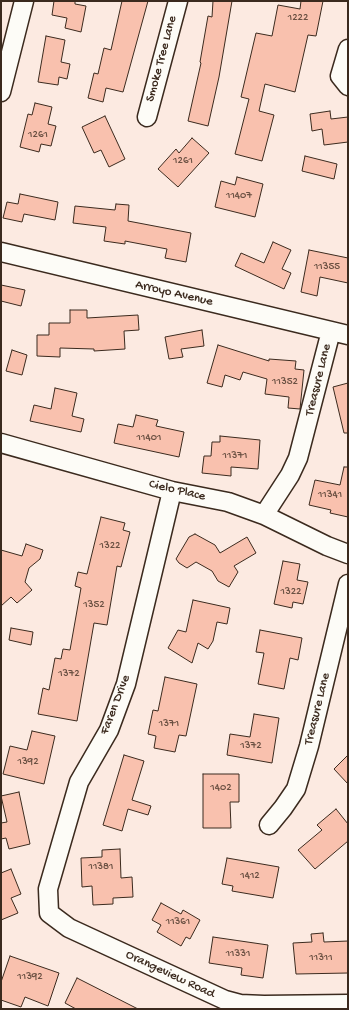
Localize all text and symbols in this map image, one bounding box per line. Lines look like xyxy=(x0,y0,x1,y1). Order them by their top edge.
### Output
house number: 1222 xyxy=(288,11,308,25)
street label: Smoke Tree Lane xyxy=(143,14,181,104)
house number: 1261 xyxy=(28,128,48,142)
house number: 1261 xyxy=(173,154,193,168)
house number: 11407 xyxy=(226,189,252,203)
house number: 11355 xyxy=(314,260,340,274)
street label: Arroyo Avenue xyxy=(134,278,214,310)
street label: Treasure Lane xyxy=(303,342,335,418)
house number: 11352 xyxy=(272,375,298,389)
house number: 11401 xyxy=(137,431,161,445)
house number: 11371 xyxy=(223,449,247,463)
street label: Cielo Place xyxy=(147,477,207,505)
house number: 11341 xyxy=(318,488,342,502)
house number: 1322 xyxy=(100,539,120,553)
house number: 1322 xyxy=(281,585,301,599)
house number: 1352 xyxy=(83,598,105,612)
house number: 1372 xyxy=(58,667,80,681)
street label: Treasure Lane xyxy=(302,671,334,747)
street label: Faren Drive xyxy=(97,673,135,737)
house number: 1371 xyxy=(159,717,179,731)
house number: 1372 xyxy=(240,739,262,753)
house number: 1392 xyxy=(17,755,39,769)
house number: 1402 xyxy=(210,781,232,795)
house number: 11381 xyxy=(88,860,114,874)
house number: 1412 xyxy=(240,869,260,883)
house number: 11361 xyxy=(166,915,190,929)
street label: Orangeview Road xyxy=(123,947,217,1003)
house number: 11331 xyxy=(226,947,250,961)
house number: 11311 xyxy=(309,951,333,965)
house number: 11392 xyxy=(17,970,43,984)

